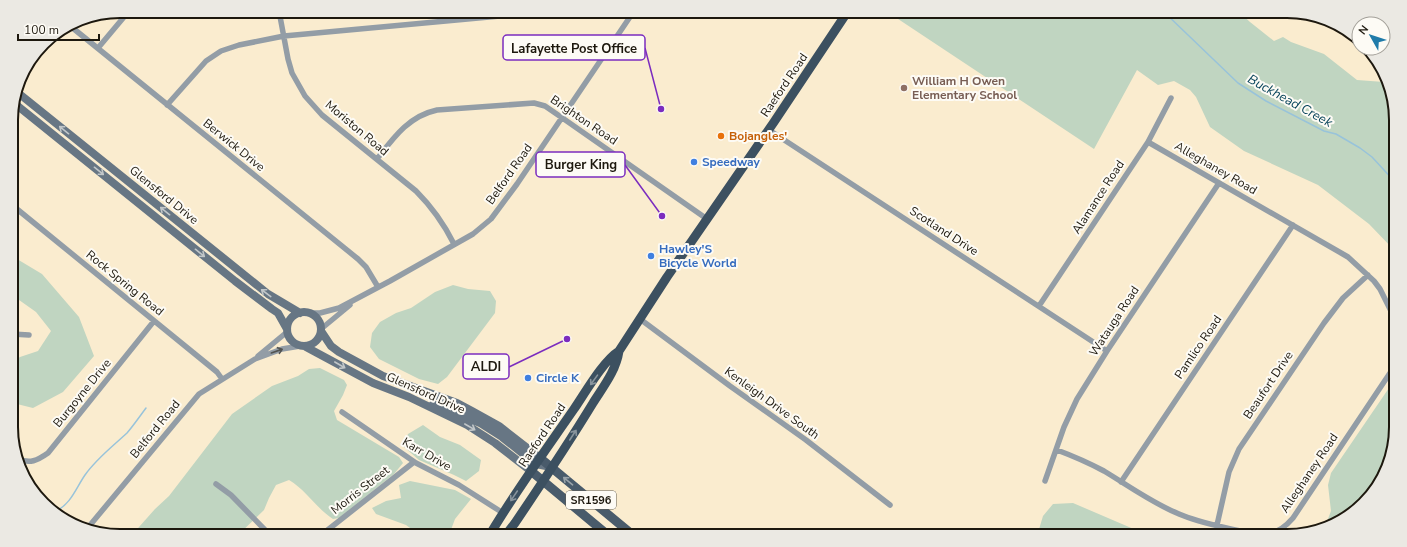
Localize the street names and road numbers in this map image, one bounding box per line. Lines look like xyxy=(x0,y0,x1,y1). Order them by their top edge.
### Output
street label: Raeford Road xyxy=(757,50,811,120)
street label: Brighton Road xyxy=(547,92,621,148)
street label: Moriston Road xyxy=(322,97,392,159)
street label: Berwick Drive xyxy=(200,115,268,175)
street label: Alleghaney Road xyxy=(1172,138,1260,198)
street label: Belford Road xyxy=(482,140,536,208)
street label: Alamance Road xyxy=(1068,157,1128,237)
street label: Glensford Drive xyxy=(126,162,202,228)
street label: Scotland Drive xyxy=(907,203,981,259)
street label: Rock Spring Road xyxy=(83,247,167,319)
street label: Watauga Road xyxy=(1085,283,1143,359)
street label: Pamlico Road xyxy=(1171,312,1225,382)
street label: Beaufort Drive xyxy=(1239,348,1297,422)
street label: Burgoyne Drive xyxy=(49,355,115,431)
street label: Kenleigh Drive South xyxy=(721,363,823,443)
street label: Glensford Drive xyxy=(384,369,468,417)
street label: Belford Road xyxy=(127,396,183,462)
street label: Raeford Road xyxy=(515,400,569,470)
street label: Alleghaney Road xyxy=(1276,430,1342,516)
street label: Karr Drive xyxy=(400,434,454,474)
street label: Morris Street xyxy=(328,462,393,518)
road number: SR1596 xyxy=(566,491,616,509)

